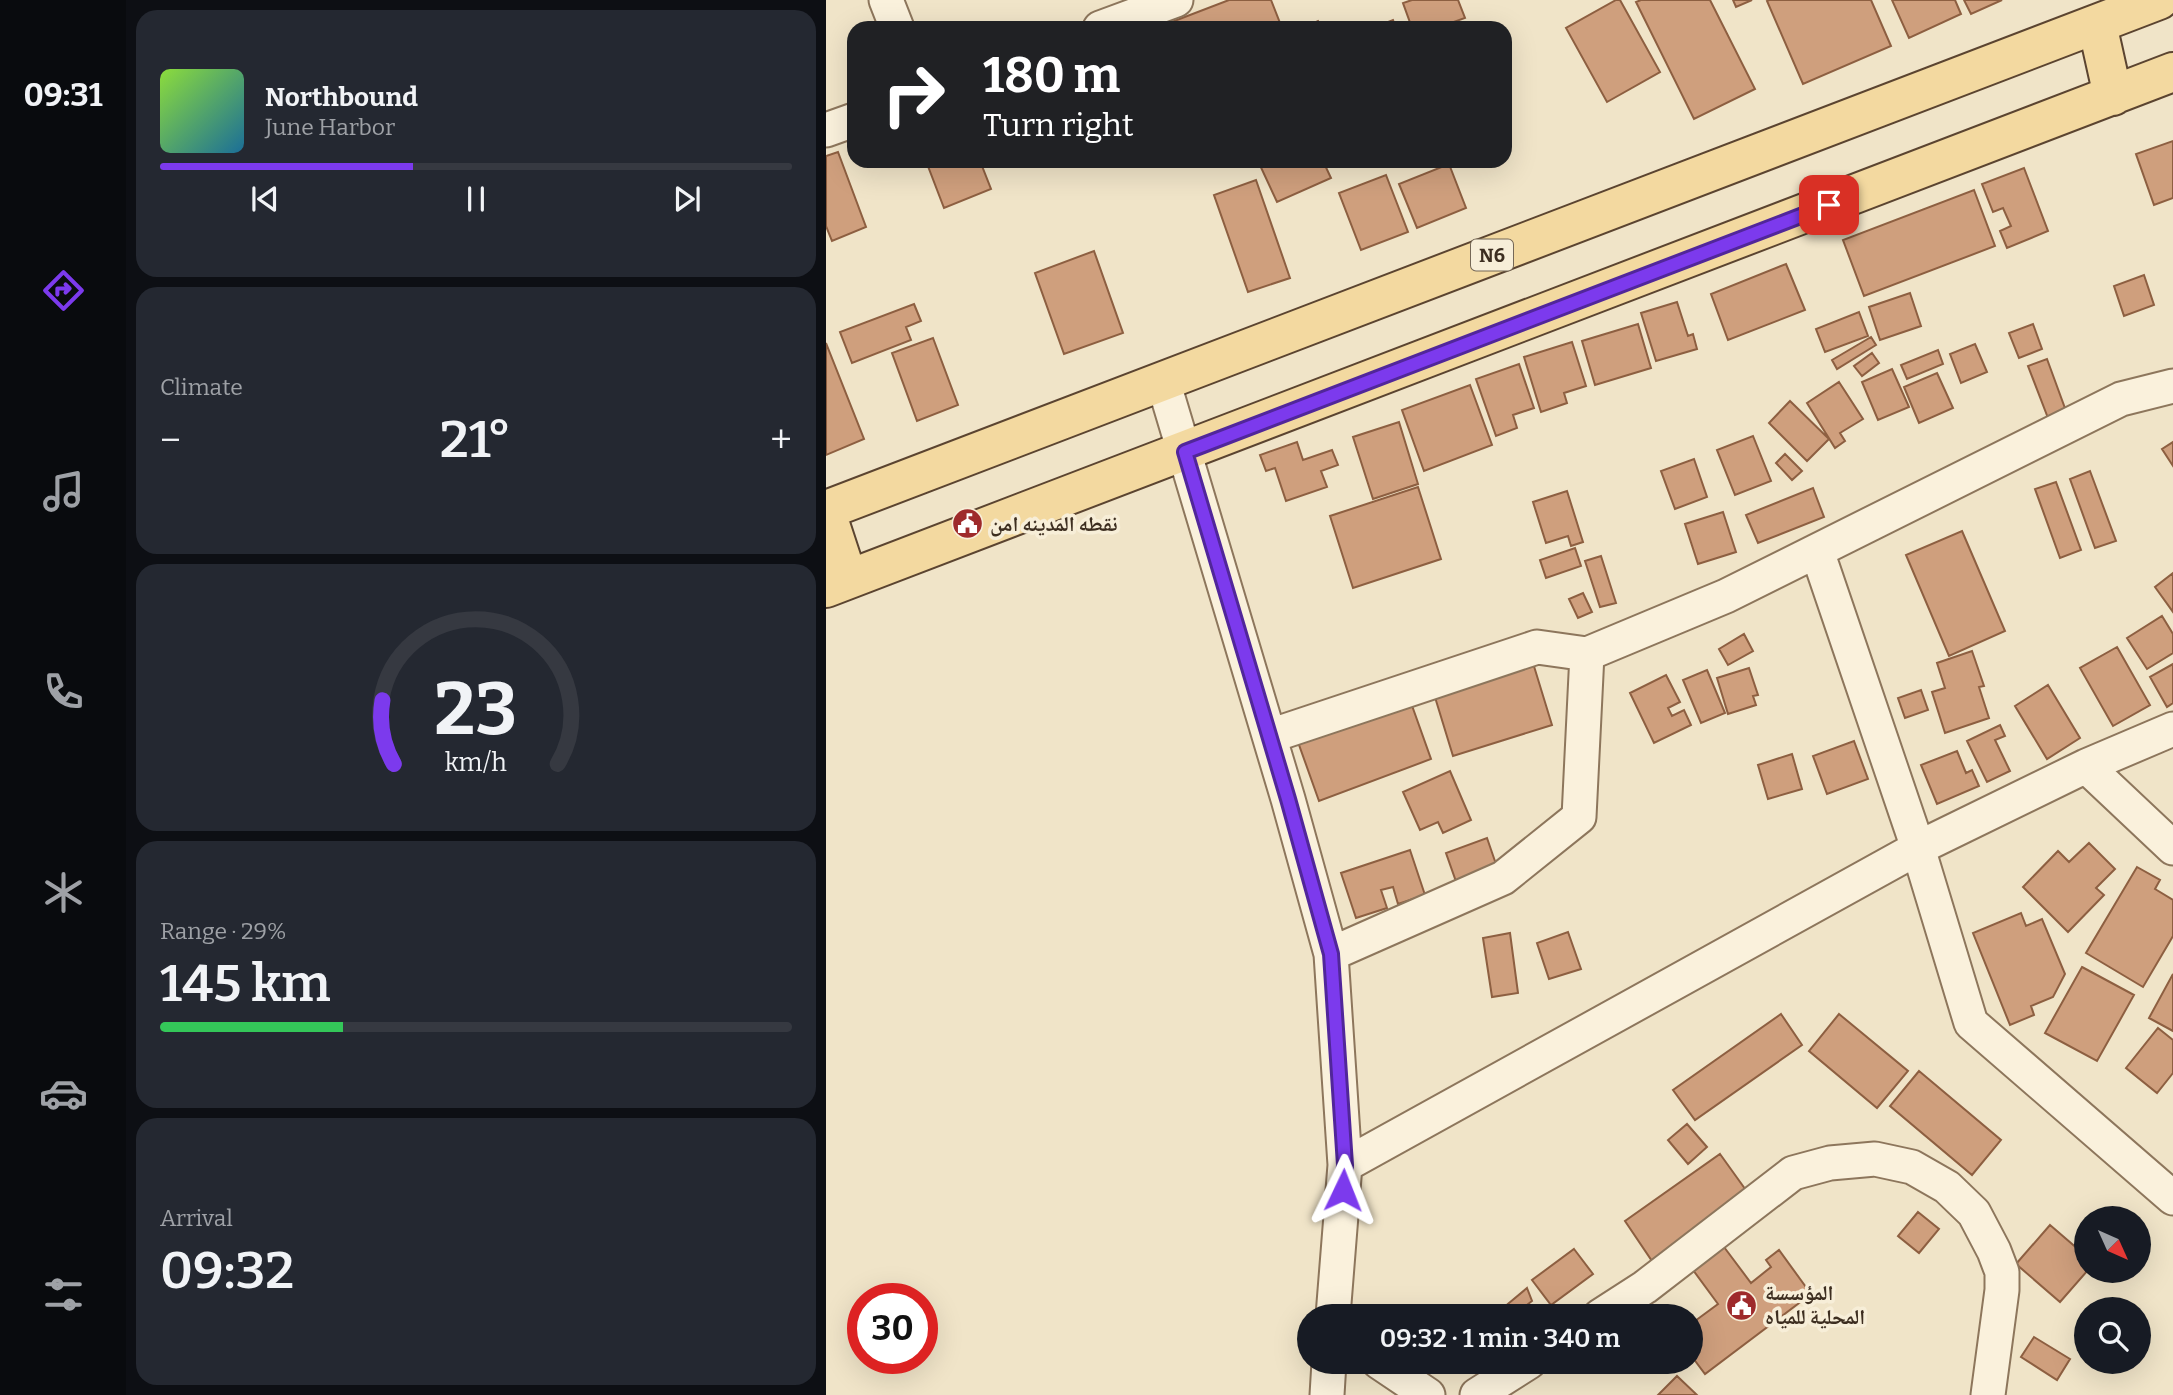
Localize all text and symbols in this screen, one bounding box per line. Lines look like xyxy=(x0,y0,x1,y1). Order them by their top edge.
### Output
text: 180 m xyxy=(983,46,1120,105)
icon: right xyxy=(868,49,959,140)
text: 09:31 xyxy=(24,76,102,114)
text: Northbound xyxy=(265,82,418,113)
text: Turn right xyxy=(983,106,1134,144)
text: June Harbor xyxy=(265,113,395,141)
pin xyxy=(1799,175,1859,235)
icon: previous xyxy=(246,180,284,218)
icon: pause xyxy=(457,180,495,218)
icon: next xyxy=(668,180,706,218)
icon: arrive xyxy=(1810,186,1848,224)
road number: N6 xyxy=(1471,240,1513,270)
icon: directions xyxy=(39,266,88,315)
text: Climate xyxy=(160,373,243,401)
text: 21° xyxy=(440,408,511,471)
text: − xyxy=(160,417,181,463)
text: + xyxy=(770,417,792,463)
icon: music xyxy=(39,467,88,516)
public building icon: نقطه المدينه امن xyxy=(950,507,984,541)
place label: نقطه المدينه امن xyxy=(990,511,1118,537)
text: 23 xyxy=(435,666,517,753)
icon: phone xyxy=(39,667,88,716)
text: km/h xyxy=(445,747,507,777)
icon: climate xyxy=(39,868,88,917)
text: Range · 29% xyxy=(160,917,287,945)
text: 145 km xyxy=(160,952,331,1015)
icon: car xyxy=(39,1069,88,1118)
position arrow xyxy=(1306,1153,1380,1227)
text: Arrival xyxy=(160,1204,233,1232)
north arrow xyxy=(2074,1206,2151,1283)
map controls xyxy=(2074,1206,2151,1374)
text: 09:32 xyxy=(160,1239,294,1302)
icon: filters xyxy=(39,1270,88,1319)
place label: المؤسسة المحلية للمياه xyxy=(1765,1280,1865,1330)
speed limit sign: 30 xyxy=(847,1283,938,1374)
public building icon: المؤسسة المحلية للمياه xyxy=(1725,1288,1759,1322)
button: search xyxy=(2074,1297,2151,1374)
text: 09:32 · 1 min · 340 m xyxy=(1380,1323,1620,1354)

